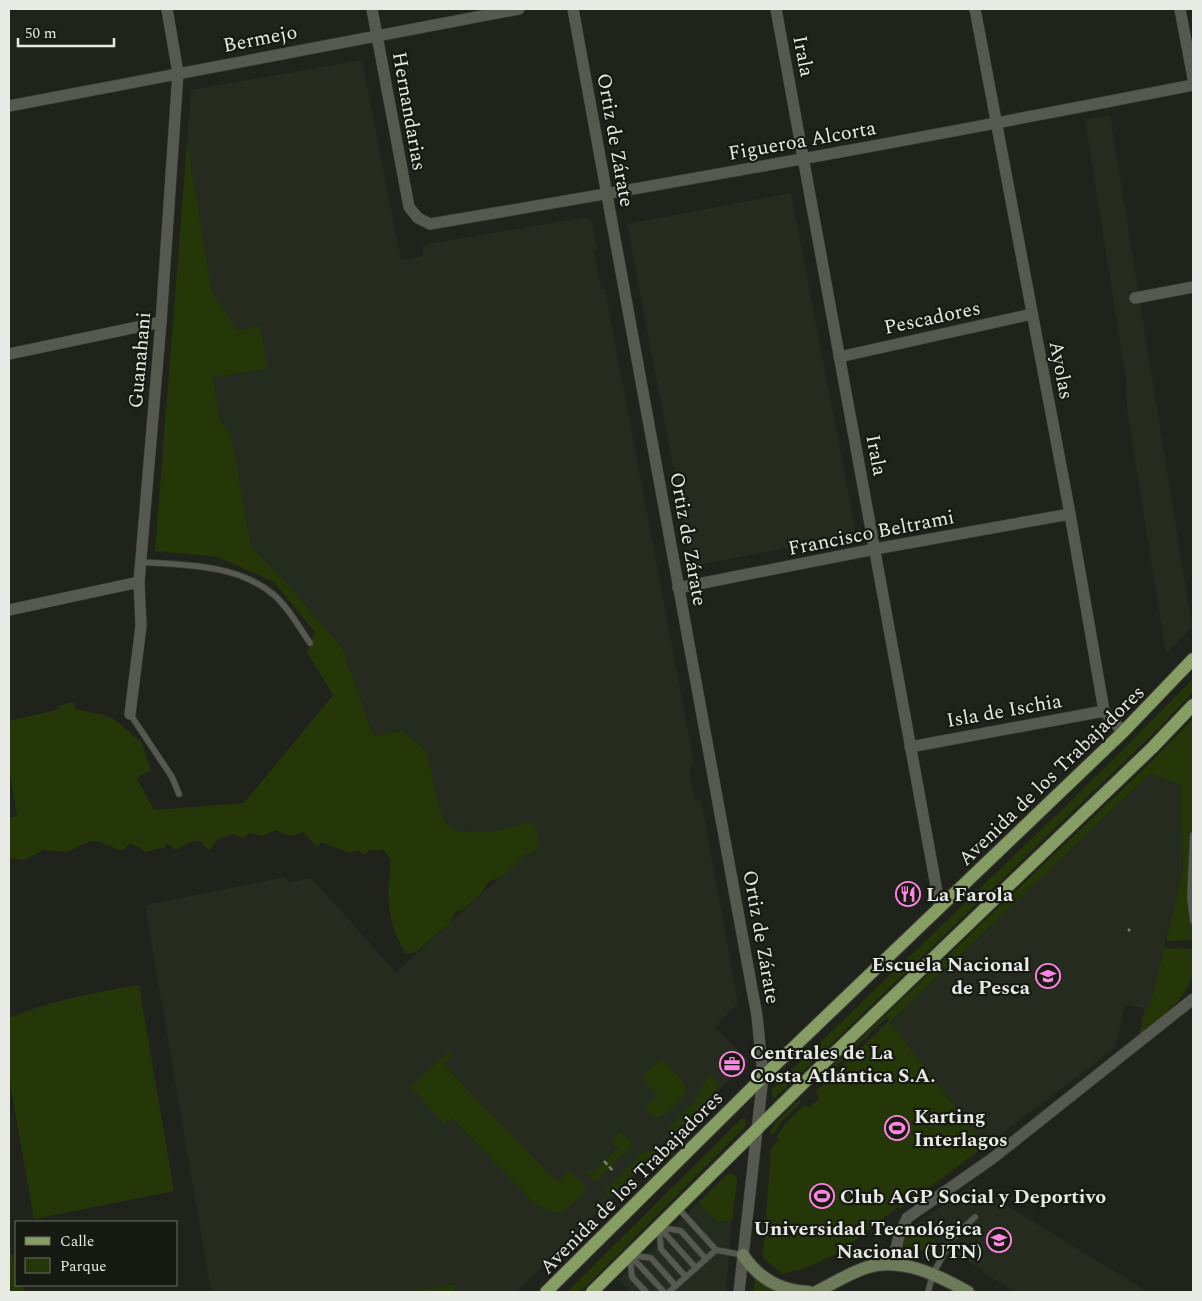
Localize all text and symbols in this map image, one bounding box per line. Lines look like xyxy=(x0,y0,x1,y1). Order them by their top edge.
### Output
scale bar xyxy=(18,15,114,47)
street label: Bermejo xyxy=(221,17,300,61)
text: 50 m xyxy=(25,22,57,45)
street label: Irala xyxy=(784,33,822,80)
street label: Hernandarias xyxy=(384,49,434,173)
street label: Ortiz de Zárate xyxy=(588,71,642,209)
street label: Figueroa Alcorta xyxy=(726,113,879,169)
street label: Pescadores xyxy=(881,293,983,343)
street label: Guanahani xyxy=(121,311,159,410)
street label: Ayolas xyxy=(1041,338,1081,402)
street label: Irala xyxy=(857,432,895,479)
street label: Ortiz de Zárate xyxy=(661,470,715,608)
street label: Francisco Beltrami xyxy=(786,502,957,564)
street label: Avenida de los Trabajadores xyxy=(952,678,1152,873)
street label: Isla de Ischia xyxy=(944,686,1064,736)
street label: Ortiz de Zárate xyxy=(734,868,788,1006)
place label: La Farola xyxy=(926,880,1014,910)
restaurant icon: La Farola xyxy=(895,881,921,907)
place label: Escuela Nacional de Pesca xyxy=(872,950,1031,1003)
school or university icon: Escuela Nacional de Pesca xyxy=(1035,963,1061,989)
place label: Centrales de La Costa Atlántica S.A. xyxy=(750,1038,936,1091)
office icon: Centrales de La Costa Atlántica S.A. xyxy=(719,1051,745,1077)
street label: Avenida de los Trabajadores xyxy=(533,1084,731,1282)
place label: Karting Interlagos xyxy=(914,1102,1008,1155)
sports icon: Karting Interlagos xyxy=(884,1115,910,1141)
place label: Club AGP Social y Deportivo xyxy=(840,1182,1106,1212)
sports icon: Club AGP Social y Deportivo xyxy=(809,1183,835,1209)
place label: Universidad Tecnológica Nacional (UTN) xyxy=(753,1214,983,1267)
legend xyxy=(15,1221,178,1286)
school or university icon: Universidad Tecnológica Nacional (UTN) xyxy=(986,1227,1012,1253)
text: Calle xyxy=(60,1230,94,1253)
text: Parque xyxy=(60,1255,107,1278)

